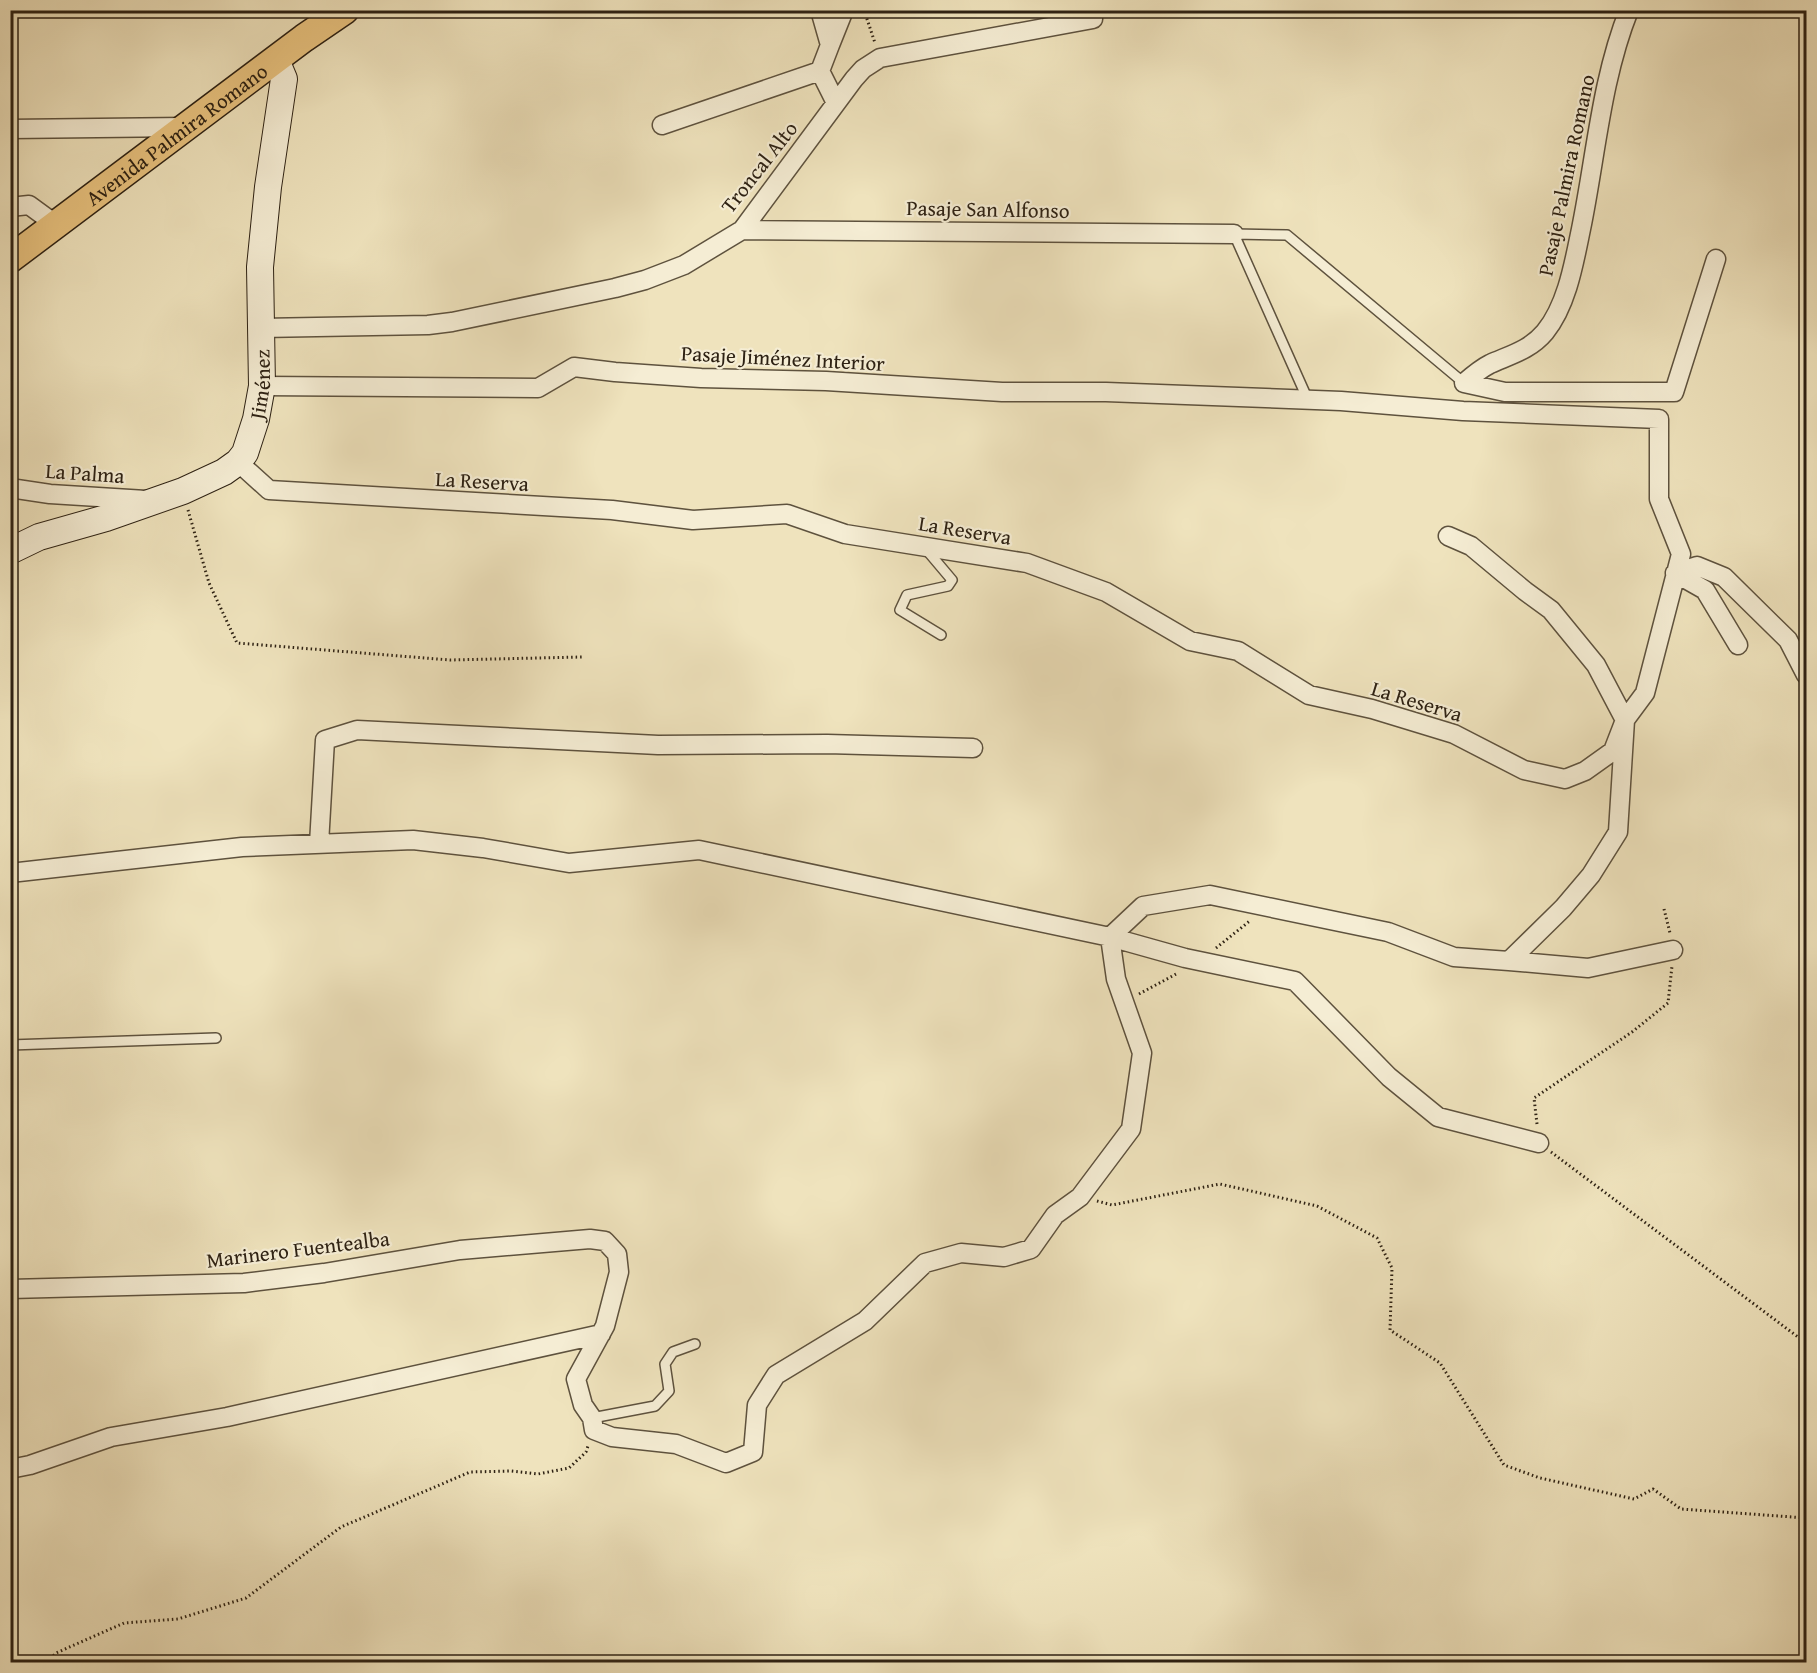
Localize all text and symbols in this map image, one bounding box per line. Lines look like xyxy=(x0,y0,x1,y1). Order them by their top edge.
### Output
street label: Avenida Palmira Romano xyxy=(79,55,274,213)
street label: Pasaje Palmira Romano xyxy=(1530,71,1602,279)
street label: Troncal Alto xyxy=(713,114,805,220)
street label: Pasaje San Alfonso xyxy=(906,192,1070,226)
street label: Pasaje Jiménez Interior xyxy=(680,337,886,379)
street label: Jiménez xyxy=(240,349,278,425)
street label: La Palma xyxy=(45,455,126,491)
street label: La Reserva xyxy=(434,463,530,499)
street label: La Reserva xyxy=(916,507,1014,553)
street label: La Reserva xyxy=(1368,673,1466,730)
street label: Marinero Fuentealba xyxy=(205,1222,391,1276)

